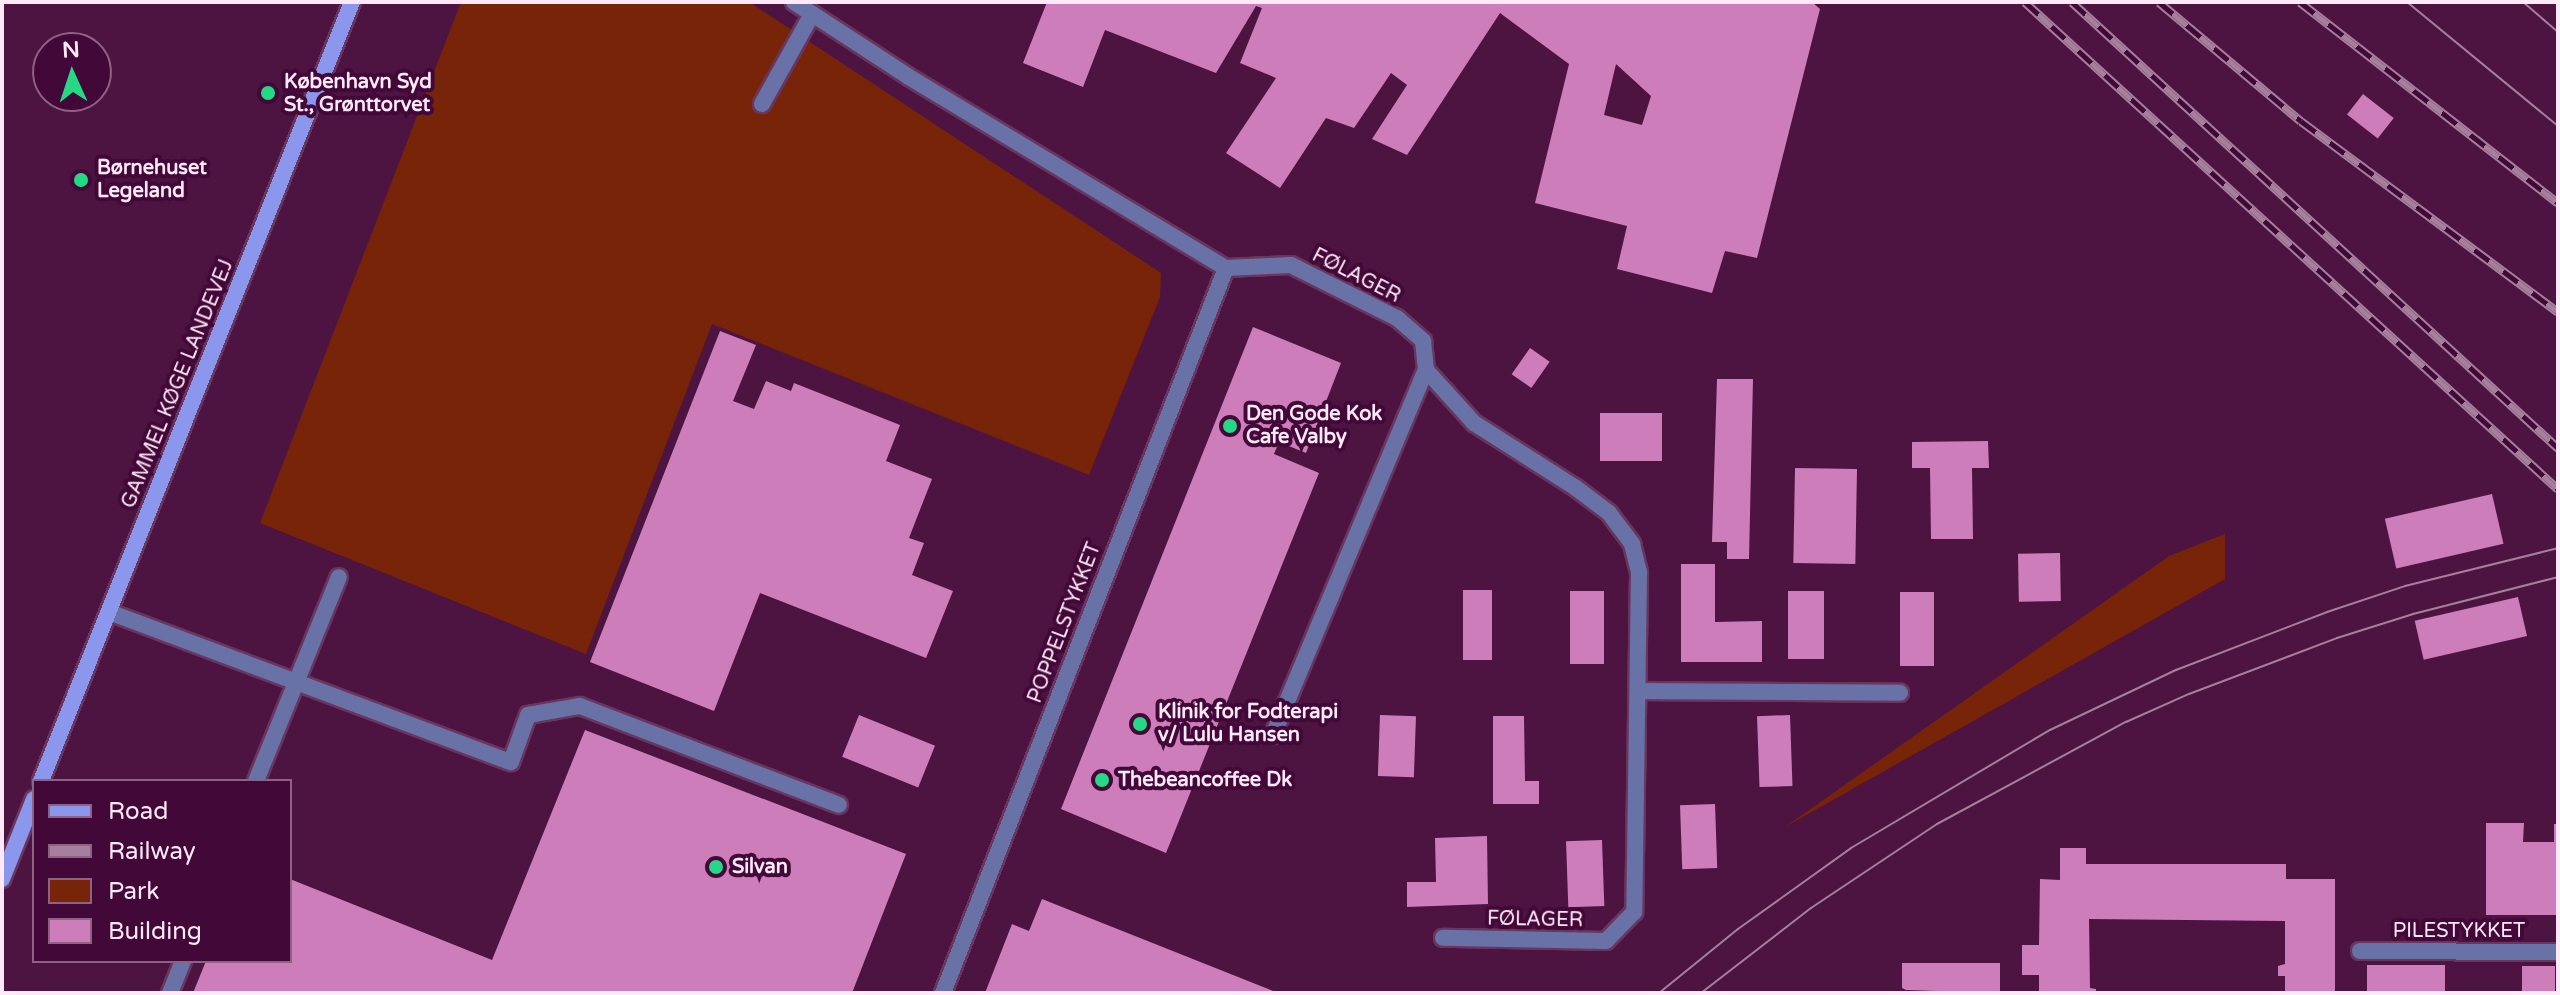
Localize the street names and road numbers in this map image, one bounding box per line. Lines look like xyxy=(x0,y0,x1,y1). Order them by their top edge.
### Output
street label: FØLAGER xyxy=(1308,244,1404,308)
street label: GAMMEL KØGE LANDEVEJ xyxy=(117,256,239,512)
street label: POPPELSTYKKET xyxy=(1023,539,1107,707)
street label: FØLAGER xyxy=(1487,907,1583,933)
street label: PILESTYKKET xyxy=(2393,919,2525,943)

